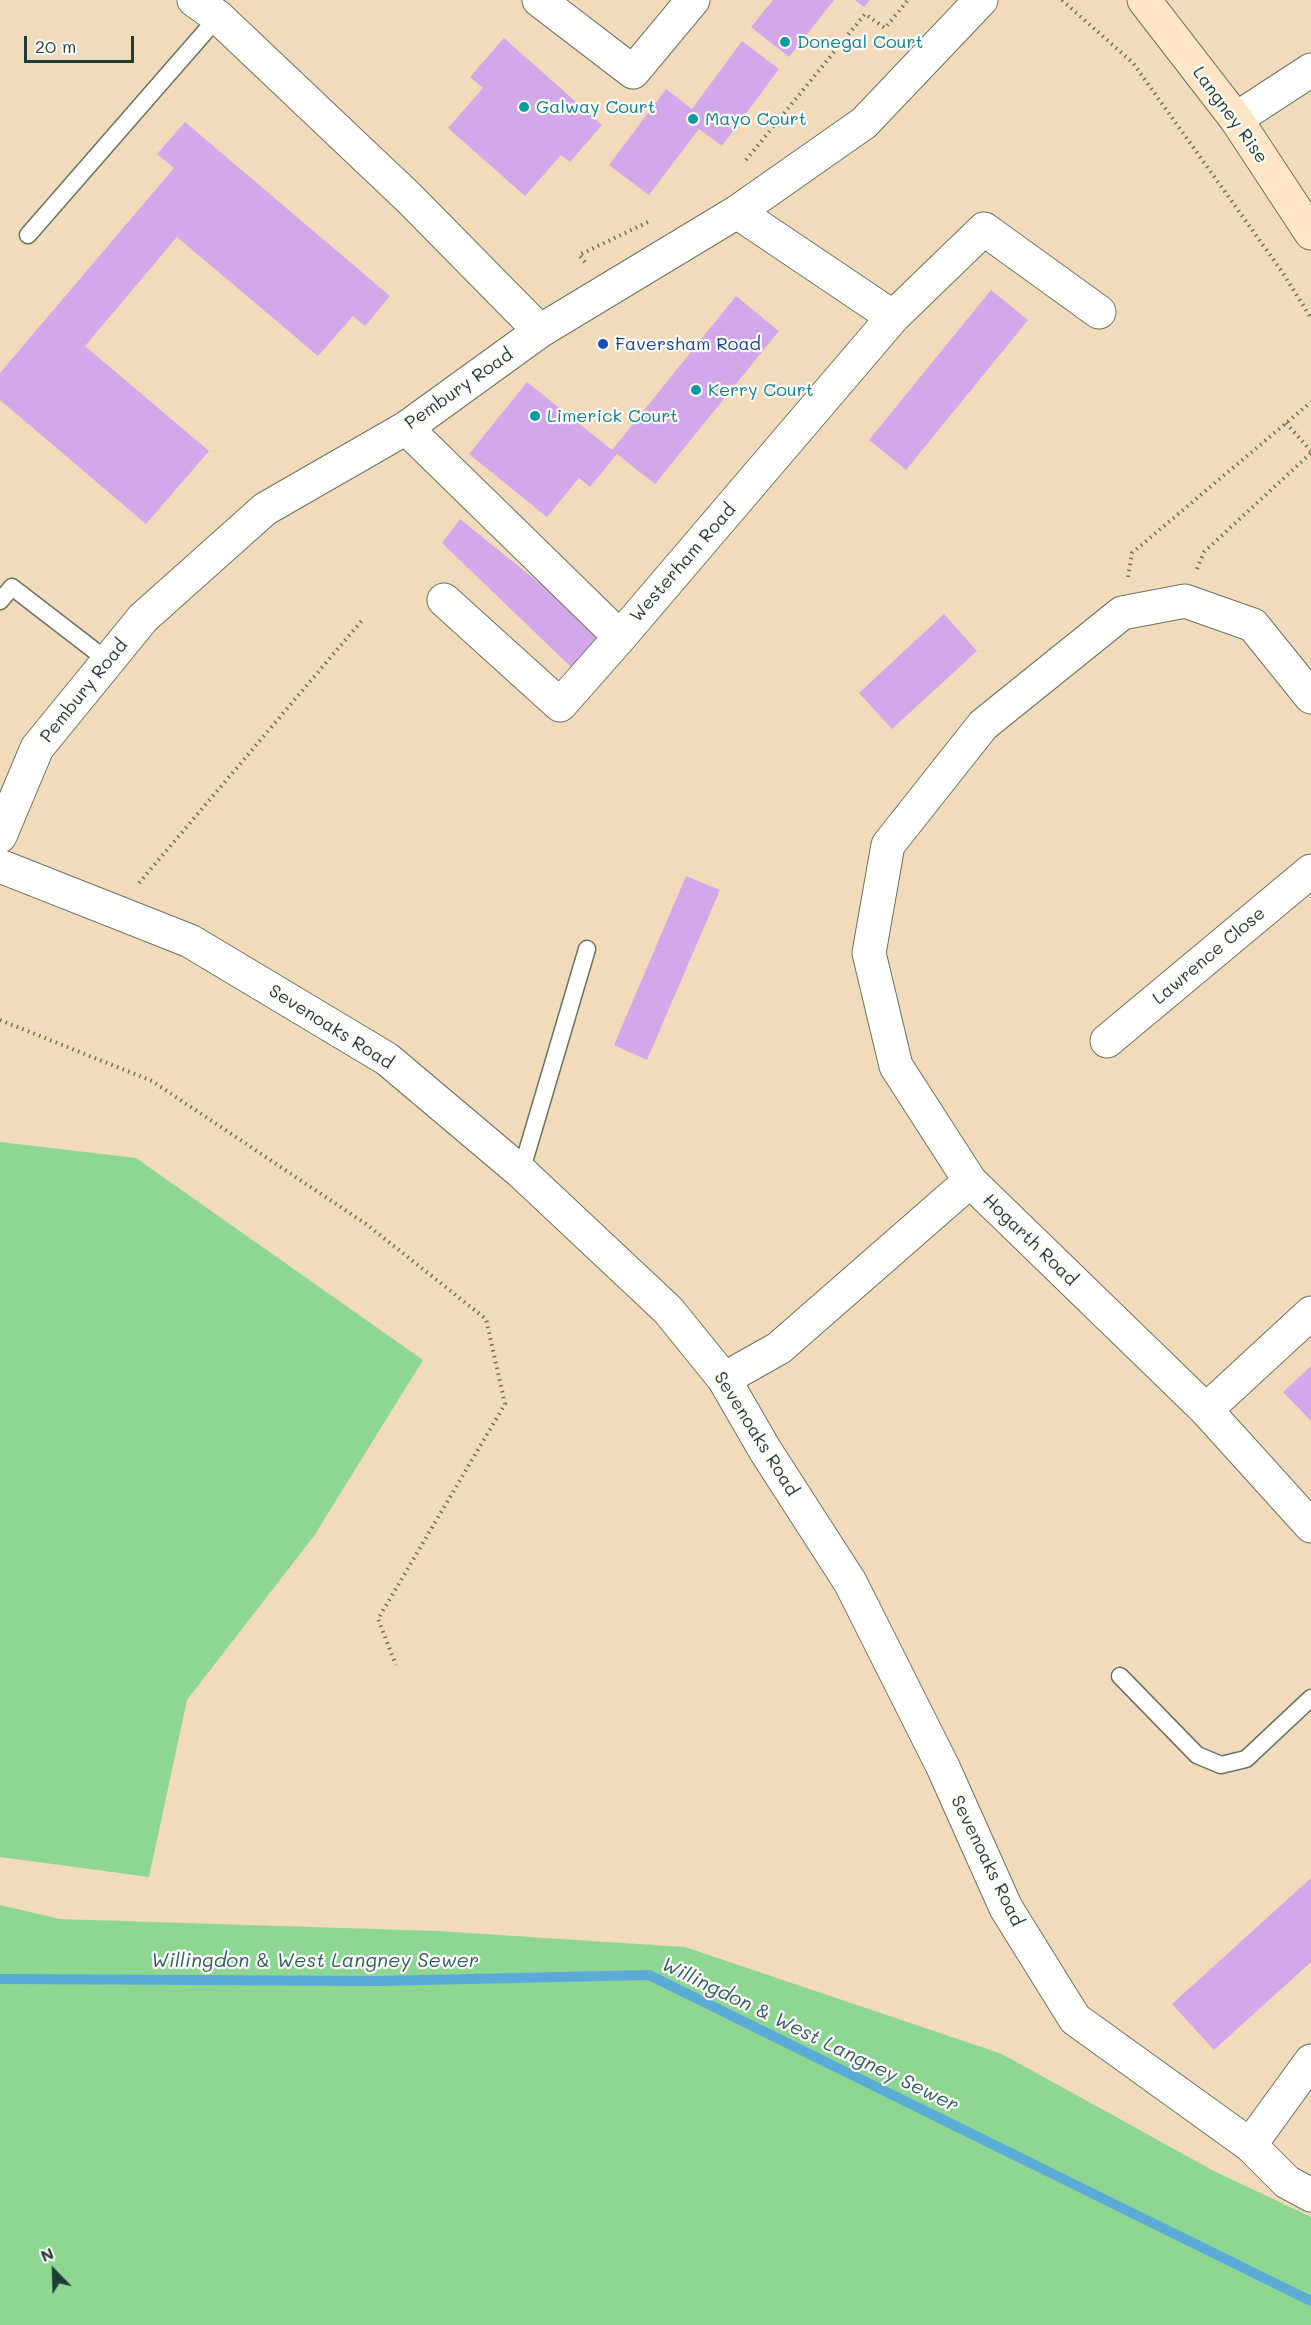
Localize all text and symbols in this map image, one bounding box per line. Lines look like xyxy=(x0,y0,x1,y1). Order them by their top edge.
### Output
scale bar xyxy=(27,24,136,62)
place label: Donegal Court xyxy=(797,31,923,53)
text: 20 m xyxy=(35,34,76,58)
marker: Donegal Court xyxy=(778,35,792,49)
street label: Langney Rise xyxy=(1188,62,1272,168)
place label: Galway Court xyxy=(536,96,656,118)
marker: Galway Court xyxy=(517,100,531,114)
place label: Mayo Court xyxy=(705,108,807,130)
marker: Mayo Court xyxy=(686,112,700,126)
place label: Faversham Road xyxy=(615,333,761,355)
marker: Faversham Road xyxy=(596,337,610,351)
street label: Pembury Road xyxy=(401,344,517,434)
place label: Kerry Court xyxy=(708,379,814,401)
marker: Kerry Court xyxy=(689,383,703,397)
place label: Limerick Court xyxy=(547,405,678,427)
marker: Limerick Court xyxy=(528,409,542,423)
street label: Westerham Road xyxy=(626,499,740,627)
street label: Pembury Road xyxy=(36,635,132,747)
street label: Lawrence Close xyxy=(1148,903,1270,1009)
street label: Sevenoaks Road xyxy=(265,980,397,1074)
street label: Hogarth Road xyxy=(978,1190,1082,1290)
street label: Sevenoaks Road xyxy=(709,1368,803,1500)
street label: Sevenoaks Road xyxy=(946,1792,1028,1930)
water label: Willingdon & West Langney Sewer xyxy=(151,1949,479,1973)
water label: Willingdon & West Langney Sewer xyxy=(657,1952,963,2118)
north arrow xyxy=(24,2241,84,2301)
text: N xyxy=(37,2242,56,2266)

